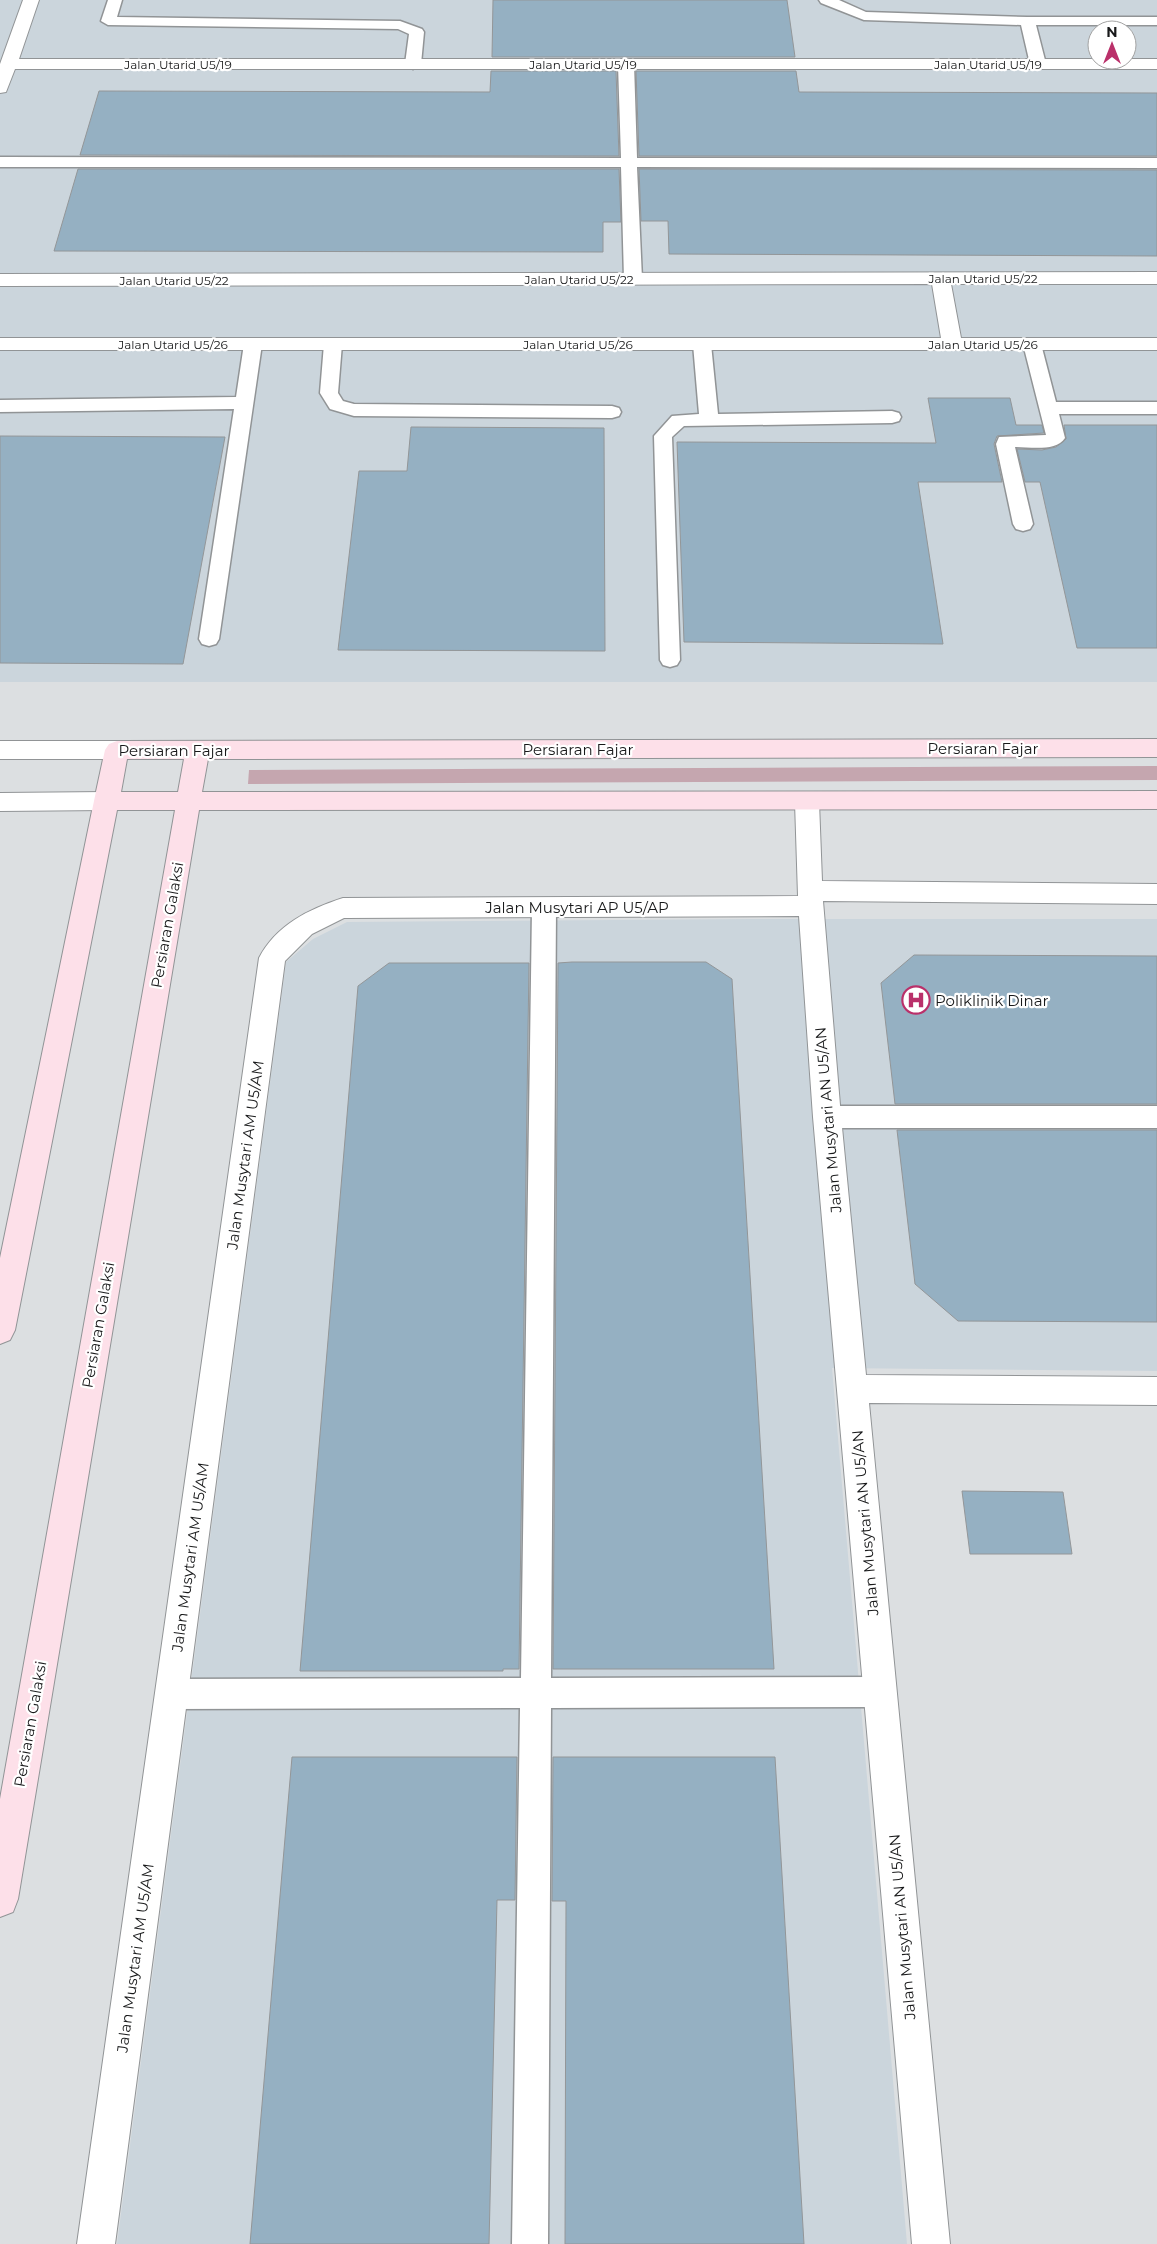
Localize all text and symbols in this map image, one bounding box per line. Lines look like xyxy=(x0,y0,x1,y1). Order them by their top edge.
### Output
north arrow xyxy=(1087,20,1137,70)
text: N xyxy=(1106,23,1118,41)
street label: Jalan Utarid U5/19 xyxy=(123,57,232,72)
street label: Jalan Utarid U5/19 xyxy=(528,57,637,72)
street label: Jalan Utarid U5/19 xyxy=(933,57,1042,72)
street label: Jalan Utarid U5/22 xyxy=(927,271,1038,286)
street label: Jalan Utarid U5/22 xyxy=(523,272,634,287)
street label: Jalan Utarid U5/22 xyxy=(118,273,229,288)
street label: Jalan Utarid U5/26 xyxy=(117,337,228,352)
street label: Jalan Utarid U5/26 xyxy=(522,337,633,352)
street label: Jalan Utarid U5/26 xyxy=(927,337,1038,352)
street label: Persiaran Fajar xyxy=(927,739,1039,758)
street label: Persiaran Fajar xyxy=(522,740,634,759)
street label: Persiaran Fajar xyxy=(118,741,230,760)
street label: Persiaran Galaksi xyxy=(147,861,187,989)
street label: Jalan Musytari AP U5/AP xyxy=(484,898,669,917)
hospital icon: Poliklinik Dinar xyxy=(901,985,931,1015)
place label: Poliklinik Dinar xyxy=(935,991,1049,1010)
street label: Jalan Musytari AN U5/AN xyxy=(810,1026,846,1215)
street label: Jalan Musytari AM U5/AM xyxy=(222,1059,268,1252)
street label: Persiaran Galaksi xyxy=(78,1261,118,1389)
street label: Jalan Musytari AN U5/AN xyxy=(847,1429,883,1618)
street label: Jalan Musytari AM U5/AM xyxy=(167,1461,213,1654)
street label: Persiaran Galaksi xyxy=(10,1660,50,1788)
street label: Jalan Musytari AN U5/AN xyxy=(884,1833,920,2022)
street label: Jalan Musytari AM U5/AM xyxy=(112,1862,158,2055)

